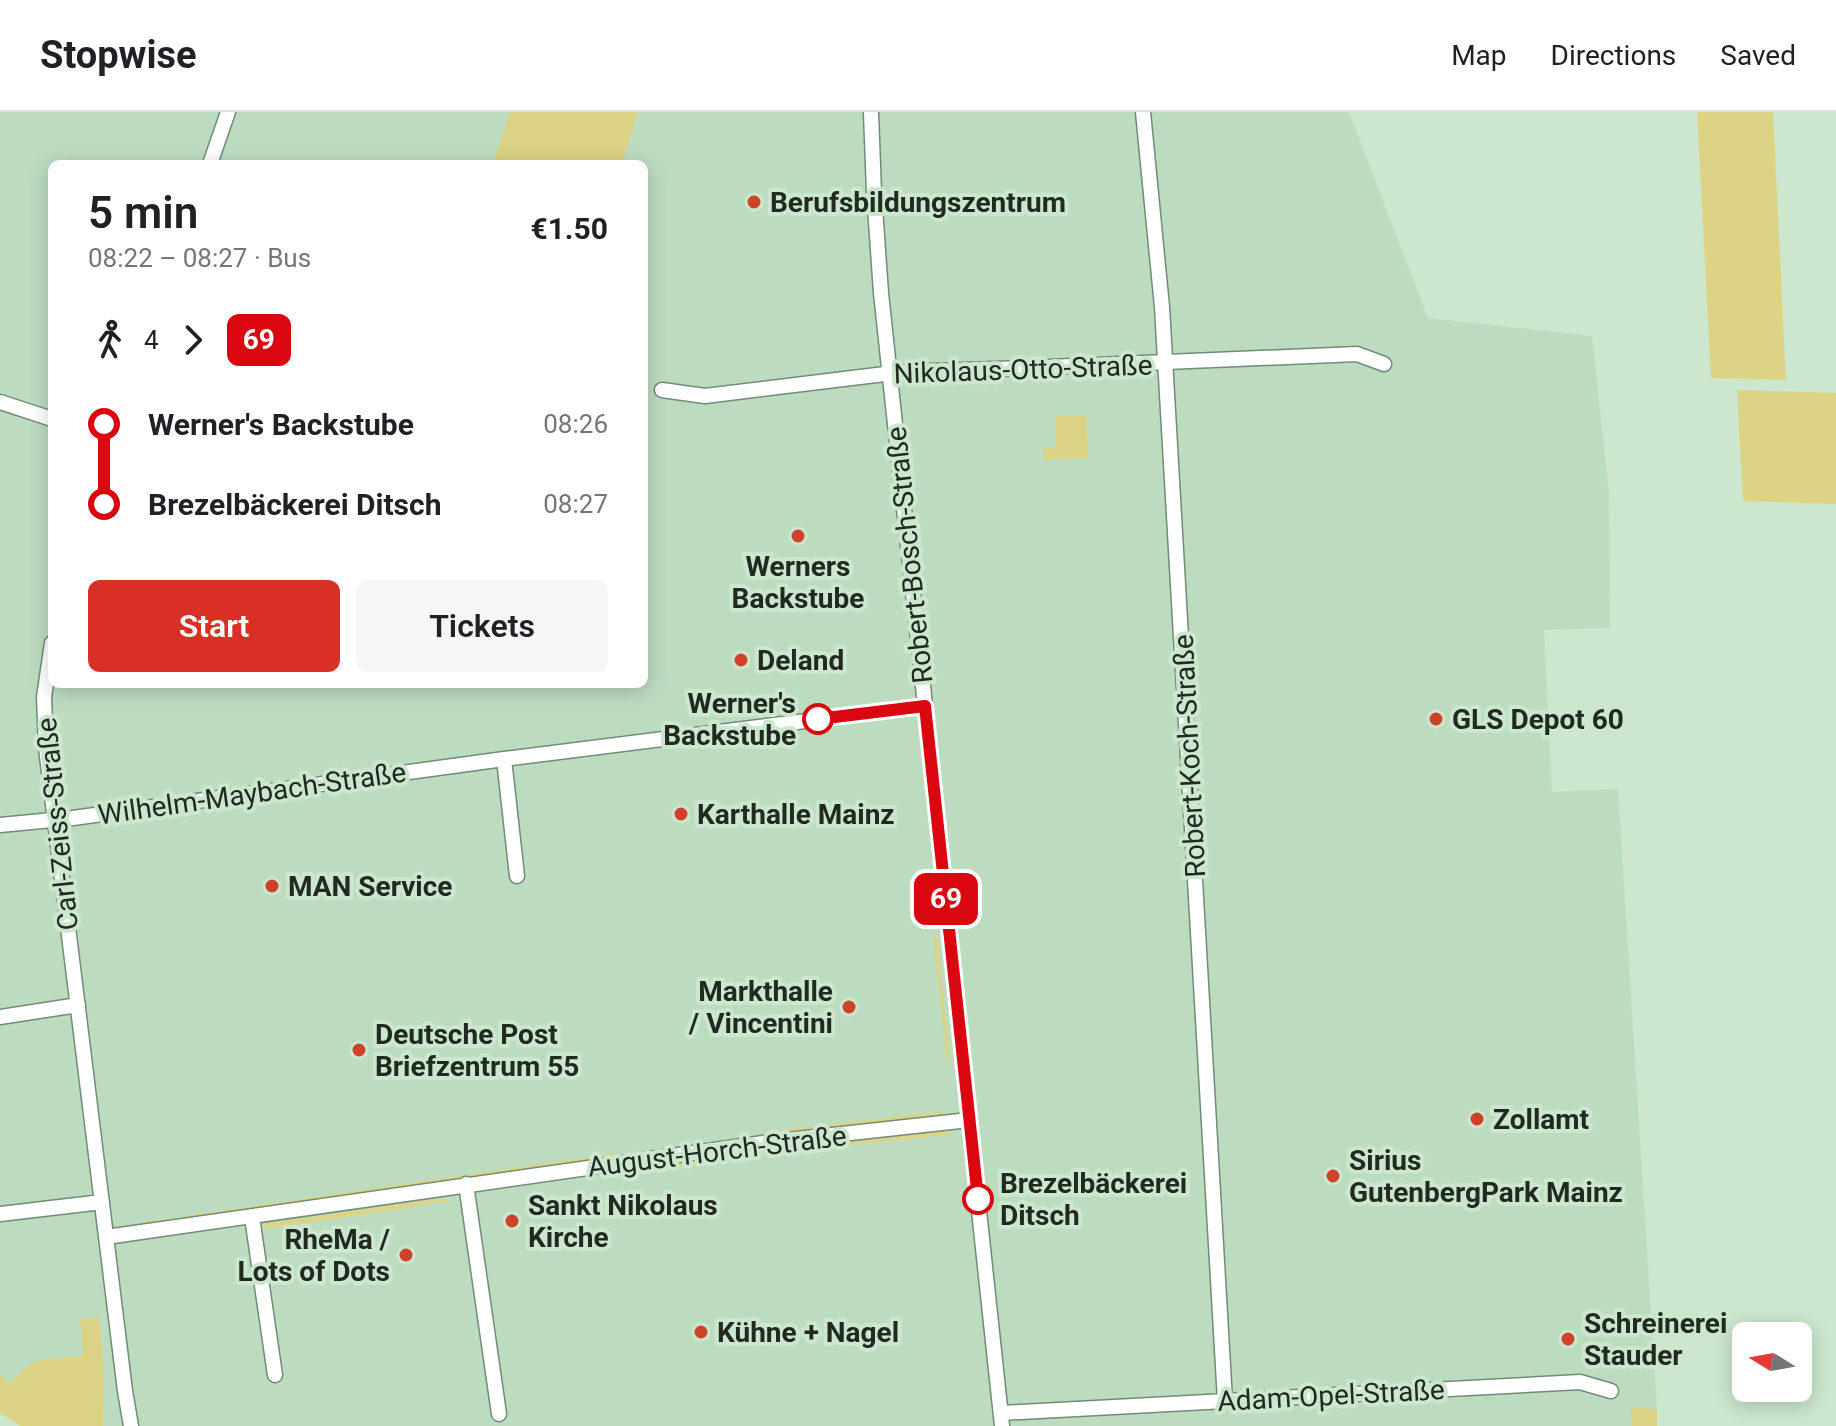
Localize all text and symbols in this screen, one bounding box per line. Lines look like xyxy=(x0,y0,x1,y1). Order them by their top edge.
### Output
text: Stopwise xyxy=(40,33,197,77)
text: Map xyxy=(1451,39,1507,72)
text: Directions xyxy=(1551,39,1676,72)
text: Saved xyxy=(1720,39,1796,72)
place label: Berufsbildungszentrum xyxy=(770,186,1066,219)
text: 5 min xyxy=(88,187,198,239)
marker: Berufsbildungszentrum xyxy=(745,193,763,211)
text: €1.50 xyxy=(530,211,608,246)
text: 08:22 – 08:27 · Bus xyxy=(88,243,311,273)
icon: walk xyxy=(88,318,132,362)
icon: forward xyxy=(171,318,215,362)
text: 69 xyxy=(243,323,275,356)
text: 4 xyxy=(144,325,159,355)
street label: Nikolaus-Otto-Straße xyxy=(893,348,1153,391)
text: Werner's Backstube xyxy=(148,407,414,442)
text: 08:26 xyxy=(543,409,608,439)
street label: Robert-Bosch-Straße xyxy=(880,425,939,685)
text: Brezelbäckerei Ditsch xyxy=(148,487,441,522)
text: 08:27 xyxy=(543,489,608,519)
marker: Werners Backstube xyxy=(789,527,807,545)
place label: Werners Backstube xyxy=(732,550,864,615)
button: Start xyxy=(88,580,340,672)
button: Tickets xyxy=(356,580,608,672)
street label: Robert-Koch-Straße xyxy=(1167,634,1212,878)
place label: Deland xyxy=(757,644,844,677)
marker: Deland xyxy=(732,651,750,669)
place label: Werner's Backstube xyxy=(663,687,796,752)
place label: GLS Depot 60 xyxy=(1452,703,1624,736)
marker: Werner's Backstube xyxy=(803,704,833,734)
marker: GLS Depot 60 xyxy=(1427,710,1445,728)
street label: Carl-Zeiss-Straße xyxy=(30,716,85,932)
street label: Wilhelm-Maybach-Straße xyxy=(96,756,408,831)
place label: Karthalle Mainz xyxy=(697,798,895,831)
marker: Karthalle Mainz xyxy=(672,805,690,823)
place label: MAN Service xyxy=(288,870,452,903)
line badge: 69 xyxy=(910,873,982,925)
marker: MAN Service xyxy=(263,877,281,895)
text: 69 xyxy=(930,882,962,915)
place label: Markthalle / Vincentini xyxy=(688,975,833,1040)
marker: Markthalle / Vincentini xyxy=(840,998,858,1016)
place label: Deutsche Post Briefzentrum 55 xyxy=(375,1018,579,1083)
marker: Deutsche Post Briefzentrum 55 xyxy=(350,1041,368,1059)
place label: Zollamt xyxy=(1493,1103,1589,1136)
marker: Zollamt xyxy=(1468,1110,1486,1128)
street label: August-Horch-Straße xyxy=(586,1119,848,1184)
place label: Sirius GutenbergPark Mainz xyxy=(1349,1144,1623,1209)
place label: Brezelbäckerei Ditsch xyxy=(1000,1167,1187,1232)
marker: Sirius GutenbergPark Mainz xyxy=(1324,1167,1342,1185)
marker: Brezelbäckerei Ditsch xyxy=(963,1184,993,1214)
place label: Sankt Nikolaus Kirche xyxy=(528,1189,718,1254)
marker: Sankt Nikolaus Kirche xyxy=(503,1212,521,1230)
place label: RheMa / Lots of Dots xyxy=(238,1223,391,1288)
marker: RheMa / Lots of Dots xyxy=(397,1246,415,1264)
place label: Schreinerei Stauder xyxy=(1584,1307,1727,1372)
place label: Kühne + Nagel xyxy=(717,1316,899,1349)
north arrow xyxy=(1732,1322,1812,1402)
map controls xyxy=(1732,1322,1812,1402)
marker: Kühne + Nagel xyxy=(692,1323,710,1341)
marker: Schreinerei Stauder xyxy=(1559,1330,1577,1348)
street label: Adam-Opel-Straße xyxy=(1217,1373,1445,1418)

